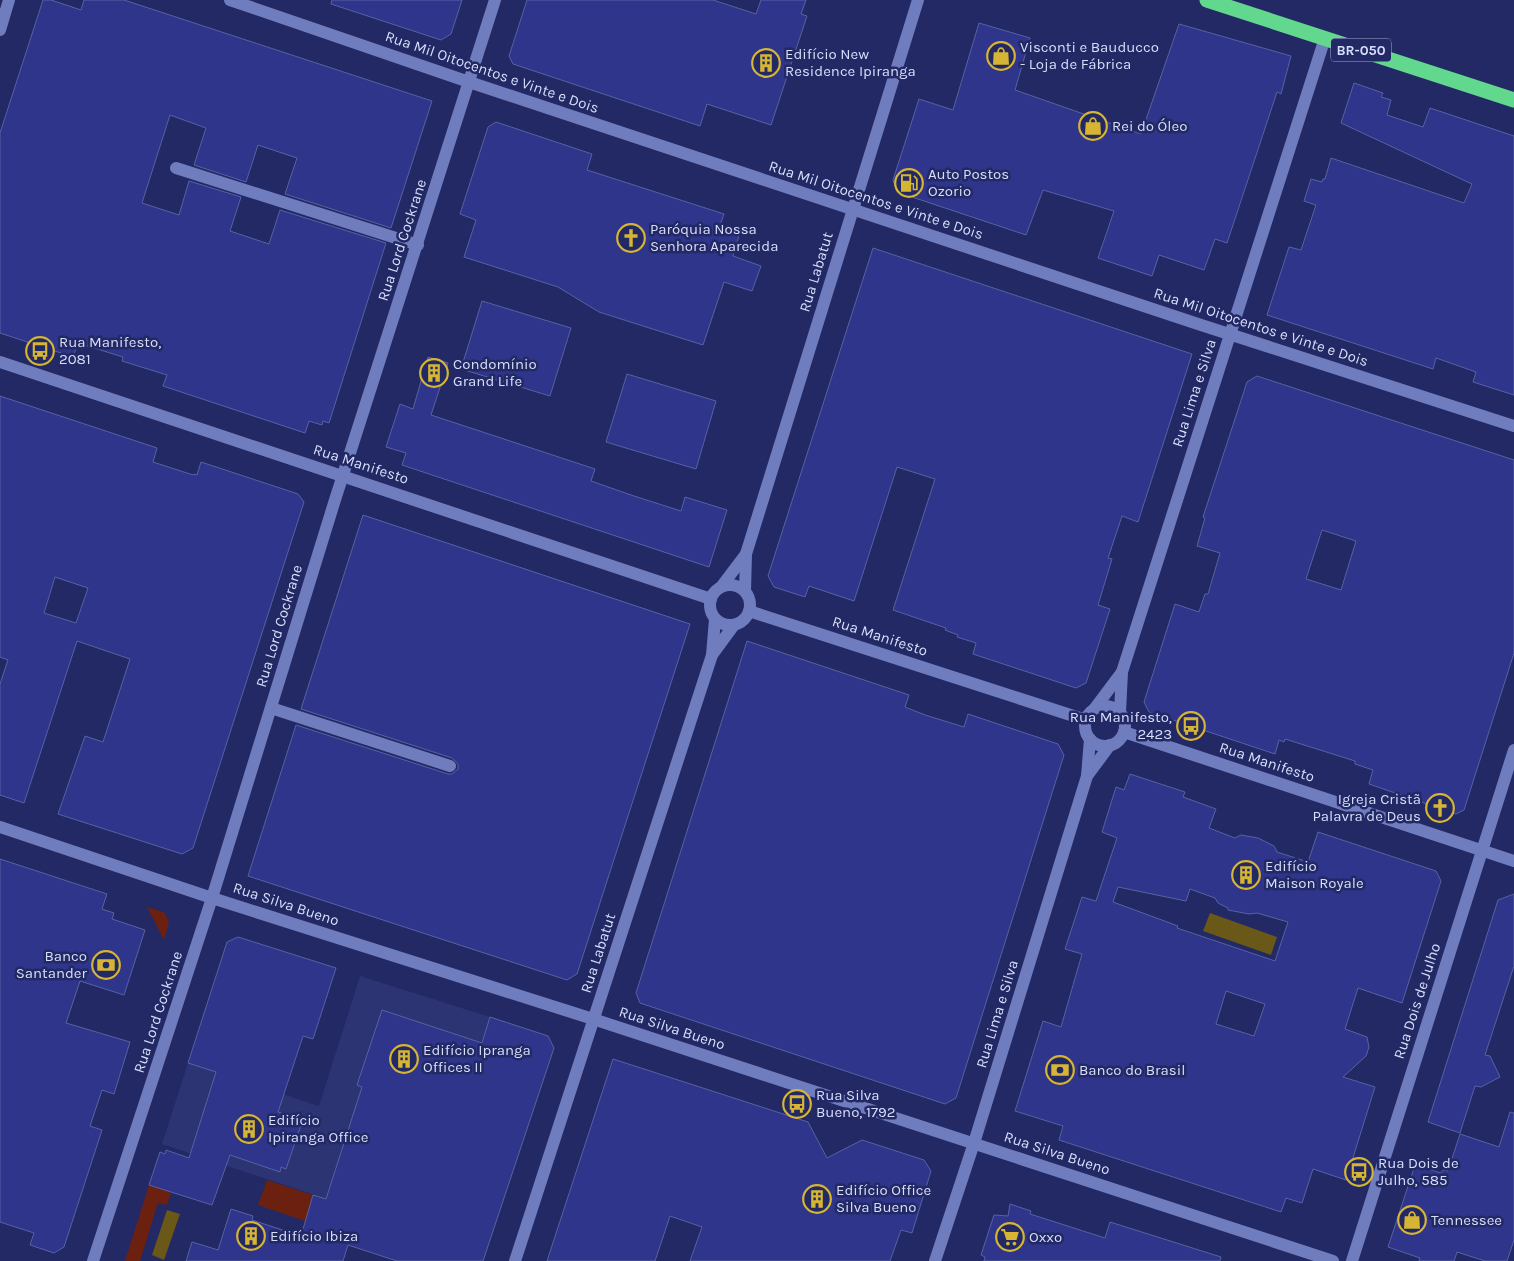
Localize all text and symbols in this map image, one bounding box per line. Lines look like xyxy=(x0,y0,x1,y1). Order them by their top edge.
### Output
street label: Rua Mil Oitocentos e Vinte e Dois xyxy=(383,27,601,117)
place label: Visconti e Bauducco - Loja de Fábrica xyxy=(1020,38,1159,73)
road number: BR-050 xyxy=(1331,38,1391,62)
shop icon: Visconti e Bauducco - Loja de Fábrica xyxy=(986,41,1016,71)
place label: Edifício New Residence Ipiranga xyxy=(785,45,916,80)
building icon: Edifício New Residence Ipiranga xyxy=(751,48,781,78)
shop icon: Rei do Óleo xyxy=(1078,111,1108,141)
place label: Rei do Óleo xyxy=(1112,117,1187,135)
street label: Rua Mil Oitocentos e Vinte e Dois xyxy=(766,157,986,243)
place label: Auto Postos Ozorio xyxy=(928,165,1009,200)
fuel station icon: Auto Postos Ozorio xyxy=(894,168,924,198)
street label: Rua Lord Cockrane xyxy=(374,177,430,303)
place label: Paróquia Nossa Senhora Aparecida xyxy=(650,220,778,255)
church icon: Paróquia Nossa Senhora Aparecida xyxy=(616,223,646,253)
street label: Rua Labatut xyxy=(795,229,837,314)
street label: Rua Mil Oitocentos e Vinte e Dois xyxy=(1151,284,1371,370)
place label: Rua Manifesto, 2081 xyxy=(59,333,161,368)
bus stop icon: Rua Manifesto, 2081 xyxy=(25,336,55,366)
street label: Rua Lima e Silva xyxy=(1168,337,1220,449)
place label: Condomínio Grand Life xyxy=(453,355,537,390)
building icon: Condomínio Grand Life xyxy=(419,358,449,388)
street label: Rua Manifesto xyxy=(311,440,411,488)
street label: Rua Lord Cockrane xyxy=(252,563,306,689)
street label: Rua Manifesto xyxy=(830,612,930,660)
place label: Rua Manifesto, 2423 xyxy=(1070,708,1172,743)
bus stop icon: Rua Manifesto, 2423 xyxy=(1176,711,1206,741)
street label: Rua Manifesto xyxy=(1217,738,1317,786)
place label: Igreja Cristã Palavra de Deus xyxy=(1312,790,1421,825)
church icon: Igreja Cristã Palavra de Deus xyxy=(1425,793,1455,823)
place label: Edifício Maison Royale xyxy=(1265,857,1364,892)
building icon: Edifício Maison Royale xyxy=(1231,860,1261,890)
street label: Rua Silva Bueno xyxy=(231,878,341,930)
street label: Rua Labatut xyxy=(577,910,619,995)
street label: Rua Dois de Julho xyxy=(1390,941,1444,1061)
place label: Banco Santander xyxy=(16,947,88,982)
street label: Rua Lord Cockrane xyxy=(130,949,186,1075)
bank icon: Banco Santander xyxy=(91,950,121,980)
street label: Rua Lima e Silva xyxy=(972,958,1022,1070)
street label: Rua Silva Bueno xyxy=(617,1002,727,1054)
place label: Edifício Ipranga Offices II xyxy=(423,1041,531,1076)
building icon: Edifício Ipranga Offices II xyxy=(389,1044,419,1074)
bank icon: Banco do Brasil xyxy=(1045,1055,1075,1085)
place label: Banco do Brasil xyxy=(1079,1061,1185,1079)
place label: Rua Silva Bueno, 1792 xyxy=(816,1086,895,1121)
bus stop icon: Rua Silva Bueno, 1792 xyxy=(782,1089,812,1119)
place label: Edifício Ipiranga Office xyxy=(268,1111,368,1146)
building icon: Edifício Ipiranga Office xyxy=(234,1114,264,1144)
street label: Rua Silva Bueno xyxy=(1002,1127,1112,1179)
place label: Rua Dois de Julho, 585 xyxy=(1378,1154,1459,1189)
bus stop icon: Rua Dois de Julho, 585 xyxy=(1344,1157,1374,1187)
place label: Edifício Office Silva Bueno xyxy=(836,1181,931,1216)
building icon: Edifício Office Silva Bueno xyxy=(802,1184,832,1214)
shop icon: Tennessee xyxy=(1397,1205,1427,1235)
place label: Tennessee xyxy=(1431,1211,1502,1229)
building icon: Edifício Ibiza xyxy=(236,1221,266,1251)
supermarket icon: Oxxo xyxy=(995,1222,1025,1252)
place label: Edifício Ibiza xyxy=(270,1227,358,1245)
place label: Oxxo xyxy=(1029,1228,1062,1246)

